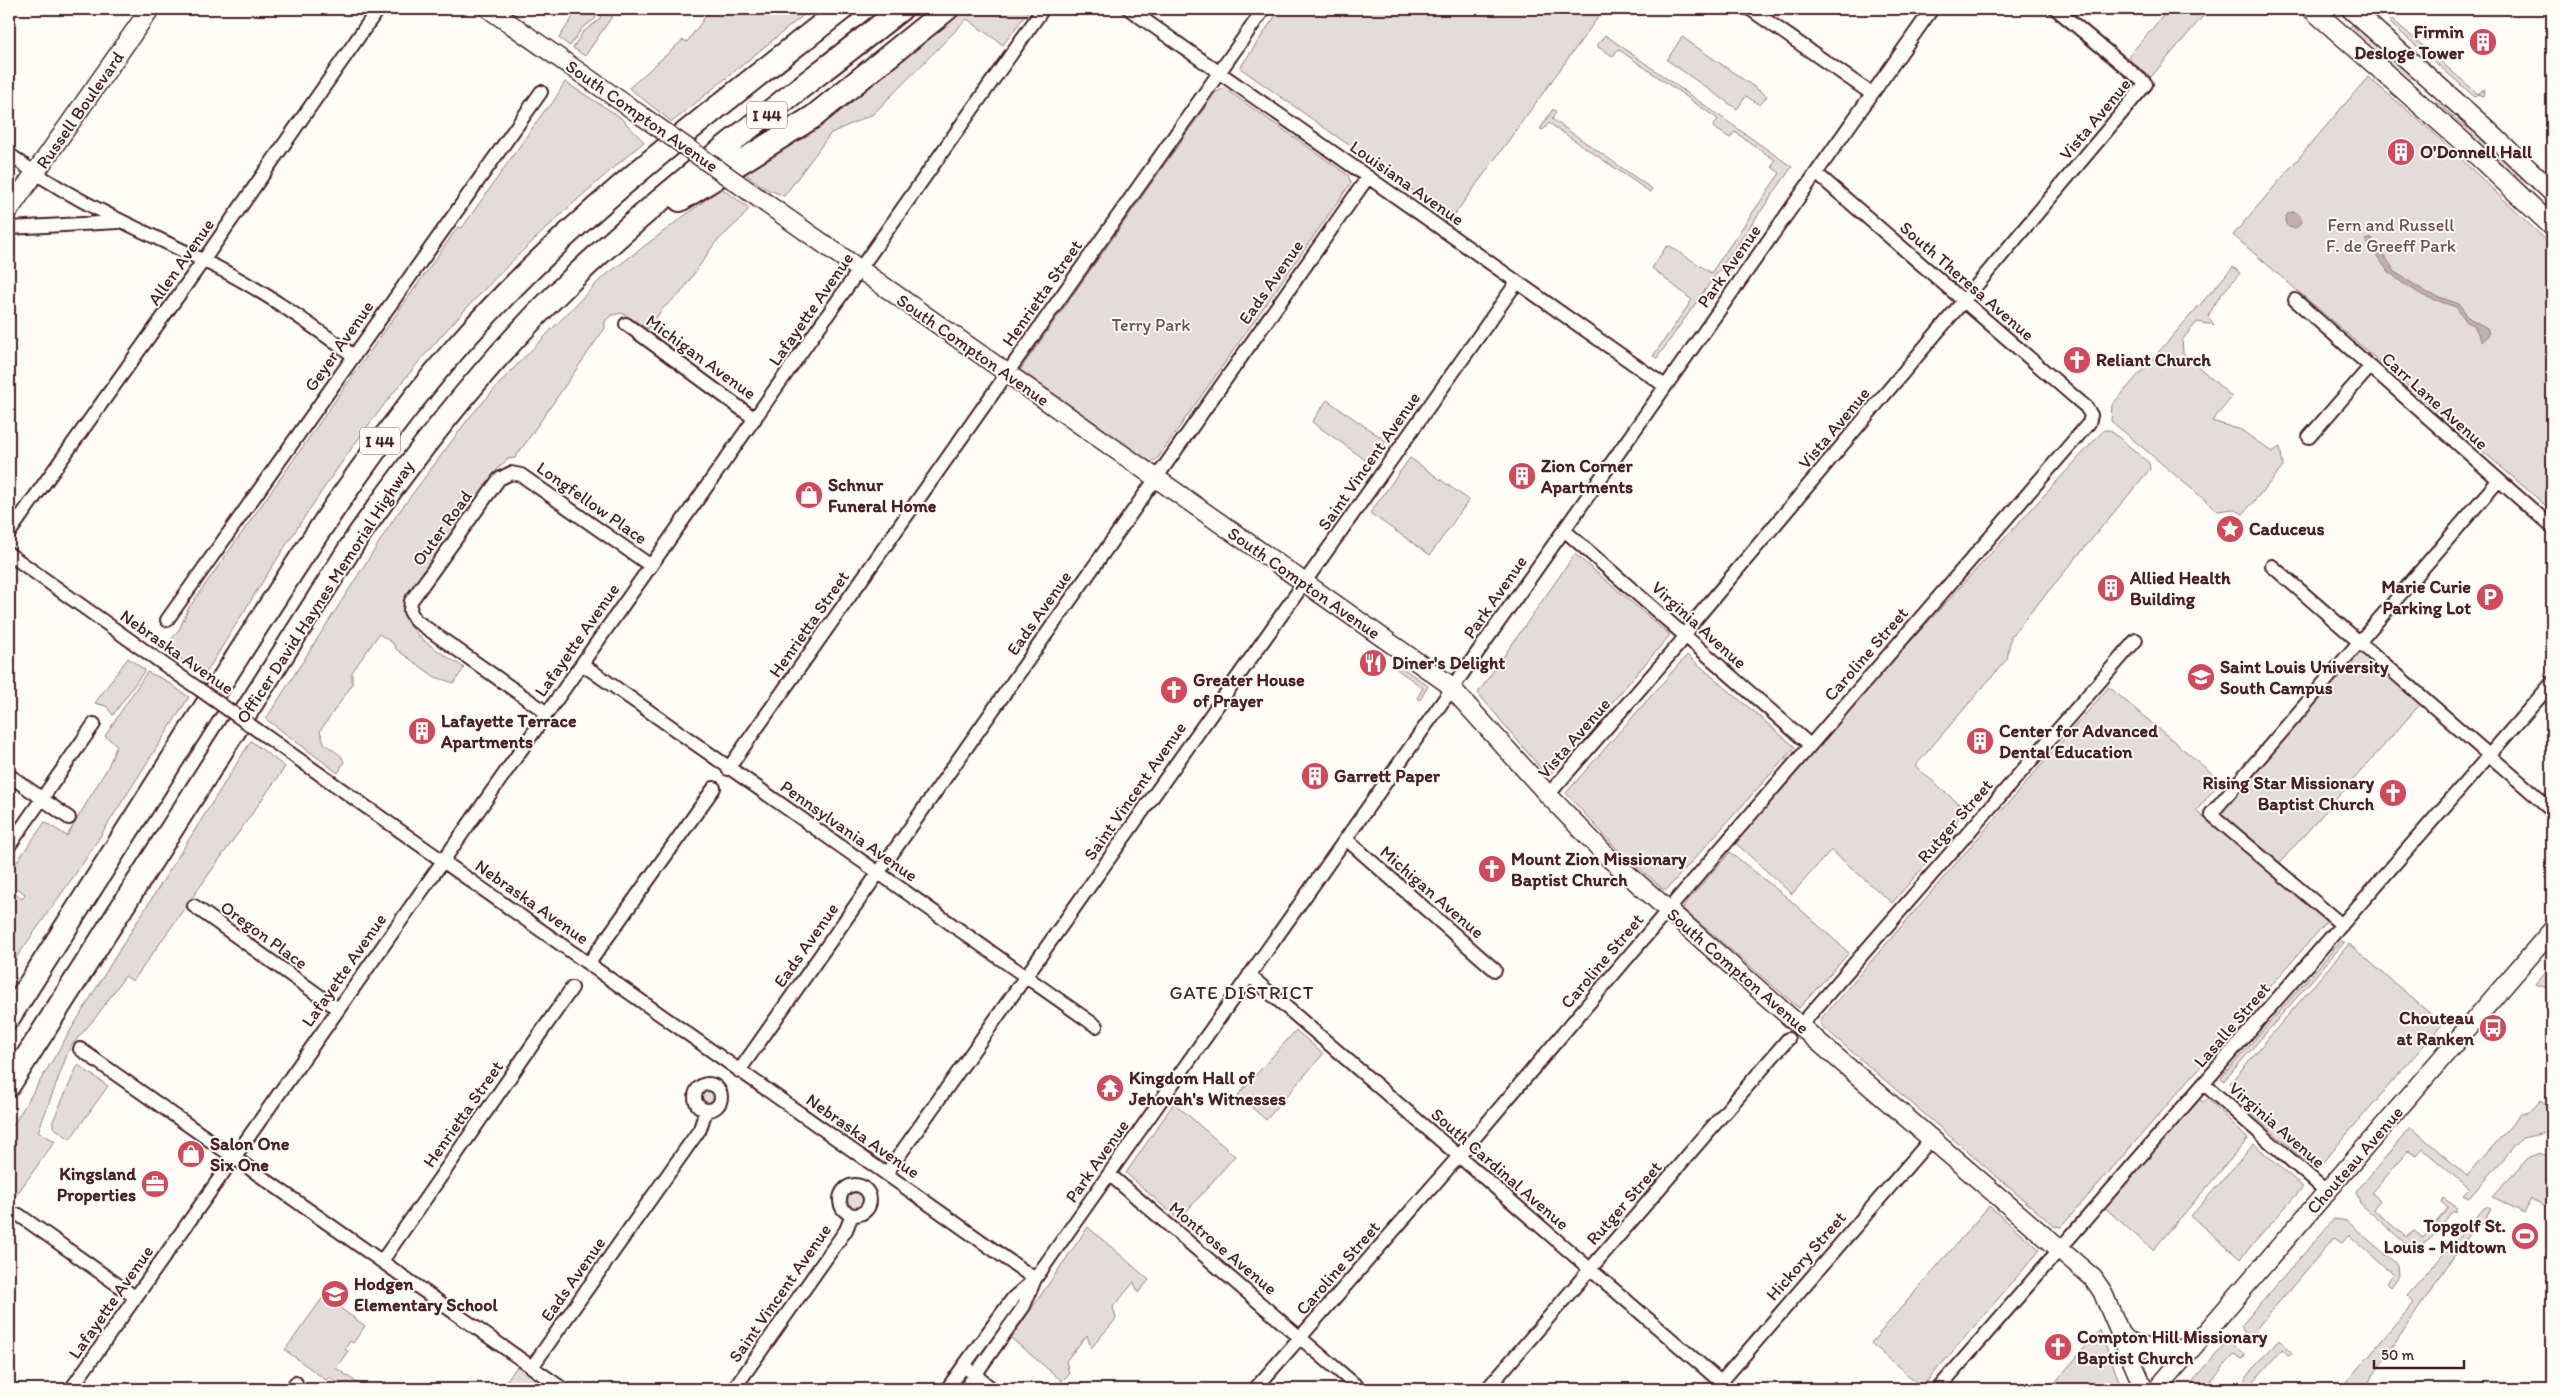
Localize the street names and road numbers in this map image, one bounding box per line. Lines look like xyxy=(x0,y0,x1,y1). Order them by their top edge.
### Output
street label: Russell Boulevard xyxy=(31,47,129,173)
street label: South Compton Avenue xyxy=(562,55,722,177)
street label: Vista Avenue xyxy=(2054,74,2136,164)
road number: I 44 xyxy=(747,102,787,128)
street label: Louisiana Avenue xyxy=(1346,135,1468,231)
street label: Allen Avenue xyxy=(143,214,219,310)
street label: South Theresa Avenue xyxy=(1895,216,2039,346)
street label: Park Avenue xyxy=(1692,220,1766,312)
street label: Henrietta Street xyxy=(997,235,1087,351)
street label: Eads Avenue xyxy=(1234,235,1308,329)
street label: Lafayette Avenue xyxy=(764,248,858,370)
street label: South Compton Avenue xyxy=(893,289,1053,411)
street label: Geyer Avenue xyxy=(300,296,378,396)
street label: Michigan Avenue xyxy=(642,310,760,404)
street label: Carr Lane Avenue xyxy=(2377,347,2493,455)
street label: Vista Avenue xyxy=(1793,383,1875,473)
street label: Saint Vincent Avenue xyxy=(1313,387,1425,535)
road number: I 44 xyxy=(360,428,400,454)
street label: Officer David Haynes Memorial Highway xyxy=(231,456,419,728)
street label: Longfellow Place xyxy=(532,457,652,549)
street label: Outer Road xyxy=(407,486,477,570)
street label: South Compton Avenue xyxy=(1224,522,1384,644)
street label: Park Avenue xyxy=(1458,551,1532,643)
street label: Henrietta Street xyxy=(764,566,854,682)
street label: Eads Avenue xyxy=(1002,566,1076,660)
street label: Virginia Avenue xyxy=(1647,576,1751,674)
street label: Lafayette Avenue xyxy=(530,579,624,701)
street label: Caroline Street xyxy=(1819,602,1913,706)
street label: Nebraska Avenue xyxy=(116,605,238,699)
street label: Vista Avenue xyxy=(1533,693,1615,783)
street label: Saint Vincent Avenue xyxy=(1079,717,1191,865)
street label: Rutger Street xyxy=(1913,774,1998,868)
street label: Pennsylvania Avenue xyxy=(776,775,922,887)
street label: Michigan Avenue xyxy=(1375,841,1489,943)
street label: Nebraska Avenue xyxy=(471,855,593,949)
street label: Oregon Place xyxy=(216,896,312,974)
street label: Eads Avenue xyxy=(769,898,843,992)
street label: South Compton Avenue xyxy=(1662,903,1814,1039)
street label: Lafayette Avenue xyxy=(297,909,391,1031)
street label: Caroline Street xyxy=(1556,909,1648,1013)
street label: Lasalle Street xyxy=(2189,978,2275,1072)
street label: Henrietta Street xyxy=(418,1056,508,1172)
street label: Virginia Avenue xyxy=(2224,1077,2330,1173)
street label: Nebraska Avenue xyxy=(802,1089,924,1183)
street label: Chouteau Avenue xyxy=(2302,1101,2408,1219)
street label: South Cardinal Avenue xyxy=(1426,1103,1574,1235)
street label: Park Avenue xyxy=(1060,1115,1134,1207)
street label: Rutger Street xyxy=(1582,1156,1667,1250)
street label: Montrose Avenue xyxy=(1164,1196,1282,1300)
street label: Hickory Street xyxy=(1761,1207,1851,1305)
street label: Caroline Street xyxy=(1291,1216,1385,1320)
street label: Saint Vincent Avenue xyxy=(724,1219,836,1367)
street label: Eads Avenue xyxy=(536,1232,610,1326)
street label: Lafayette Avenue xyxy=(64,1241,158,1363)

